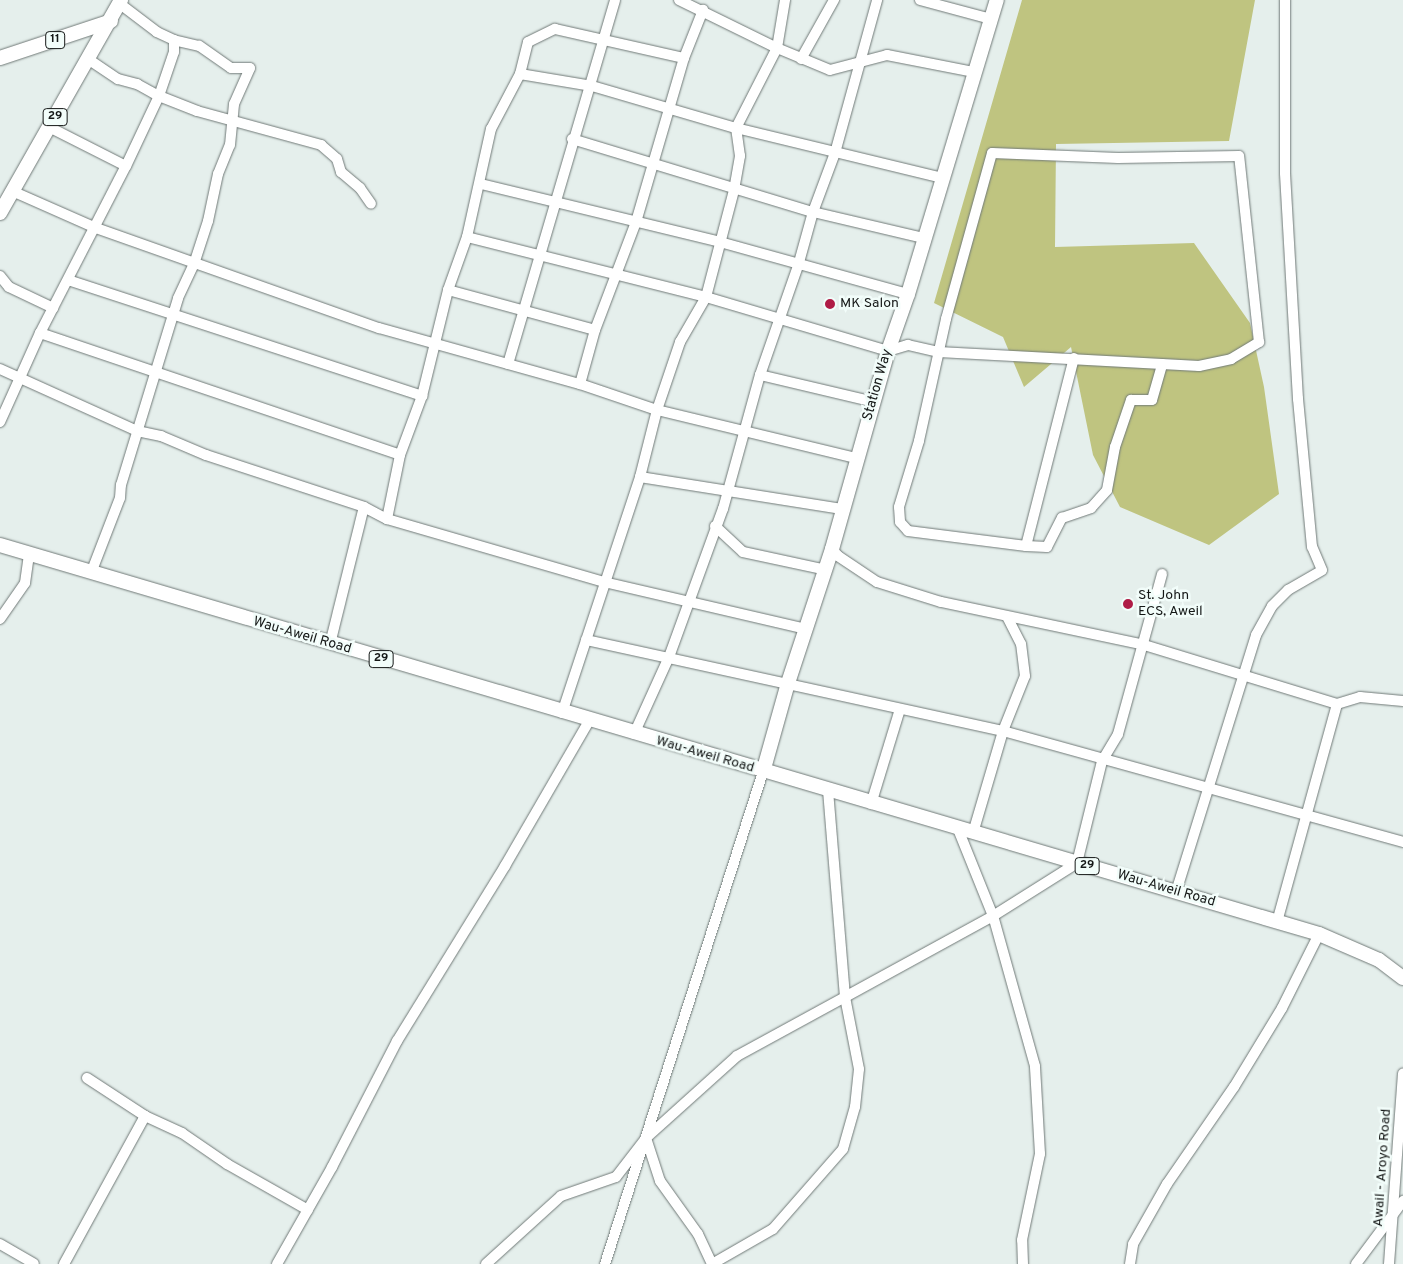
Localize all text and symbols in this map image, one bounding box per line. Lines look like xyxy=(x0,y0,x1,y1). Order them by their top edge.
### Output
road number: 11 xyxy=(45,30,65,50)
road number: 29 xyxy=(42,108,68,126)
place label: MK Salon xyxy=(840,296,899,312)
marker: MK Salon xyxy=(824,298,836,310)
street label: Station Way xyxy=(860,347,896,423)
place label: St. John ECS, Aweil xyxy=(1138,588,1203,620)
marker: St. John ECS, Aweil xyxy=(1122,598,1134,610)
street label: Wau-Aweil Road xyxy=(251,614,353,658)
road number: 29 xyxy=(368,650,394,669)
street label: Wau-Aweil Road xyxy=(654,733,756,777)
road number: 29 xyxy=(1074,856,1100,876)
street label: Wau-Aweil Road xyxy=(1115,867,1217,911)
street label: Awail - Aroyo Road xyxy=(1370,1108,1396,1228)

